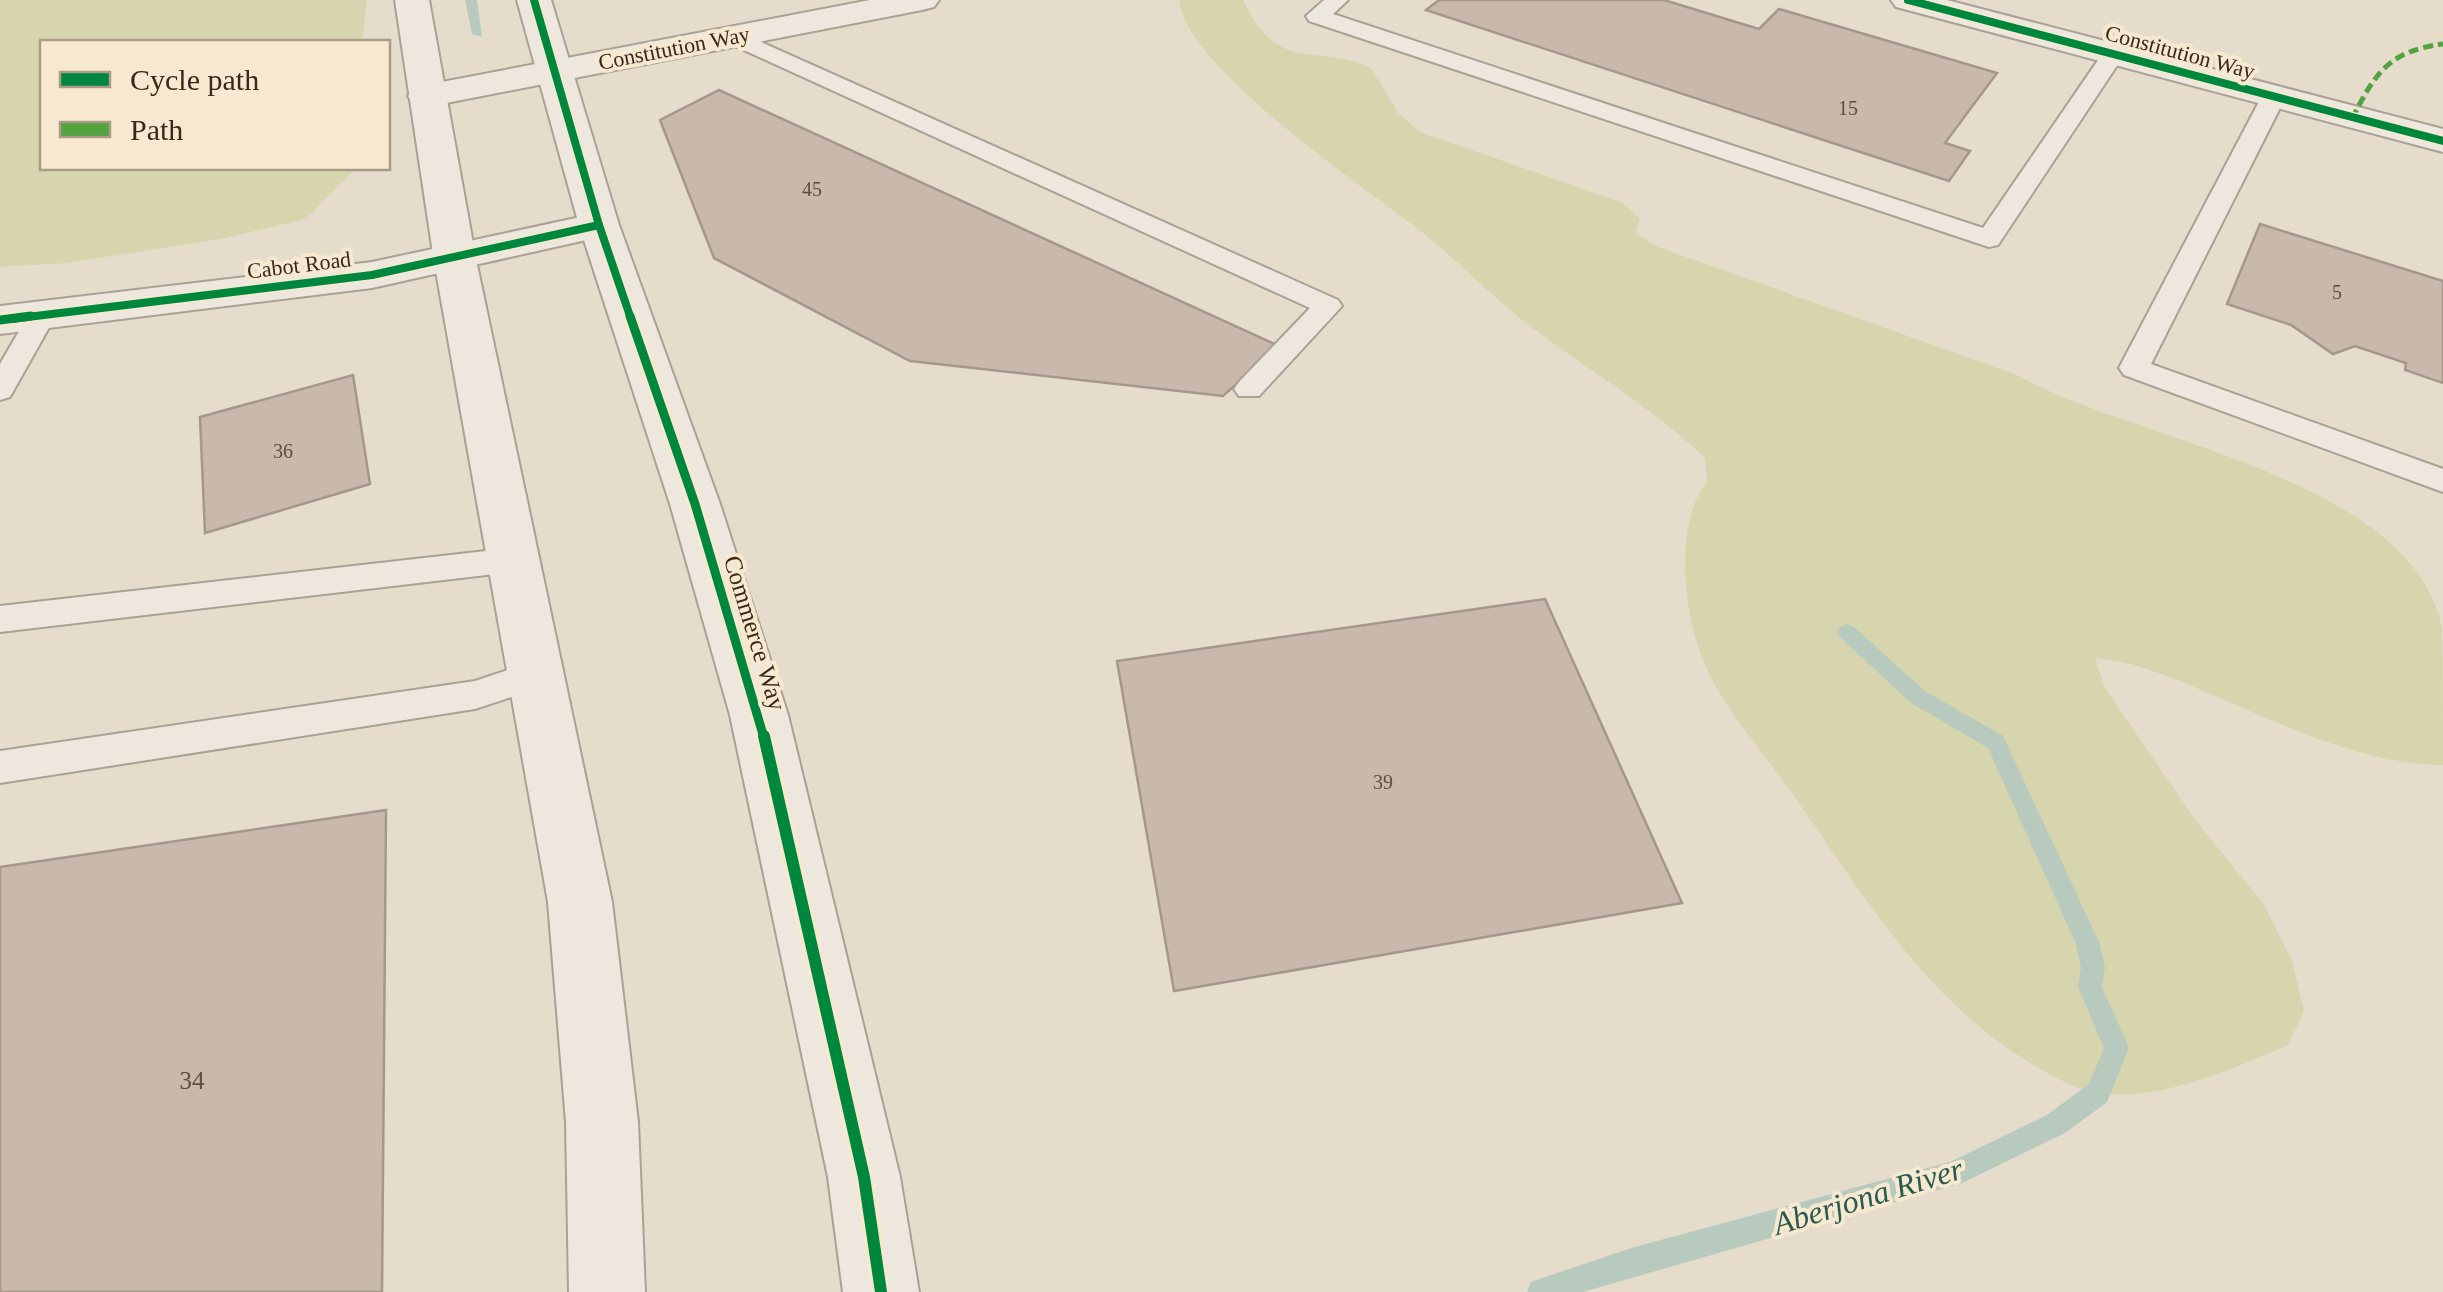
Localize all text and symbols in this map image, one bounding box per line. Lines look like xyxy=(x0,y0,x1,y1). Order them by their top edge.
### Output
street label: Constitution Way xyxy=(2103,20,2257,84)
street label: Constitution Way xyxy=(596,21,752,75)
legend xyxy=(40,40,390,170)
text: Cycle path xyxy=(130,63,259,96)
house number: 15 xyxy=(1838,97,1858,119)
text: Path xyxy=(130,113,183,146)
house number: 45 xyxy=(802,178,822,200)
street label: Cabot Road xyxy=(246,246,352,284)
house number: 5 xyxy=(2332,281,2342,303)
house number: 36 xyxy=(273,440,293,462)
street label: Commerce Way xyxy=(719,552,792,714)
house number: 39 xyxy=(1373,771,1393,793)
house number: 34 xyxy=(180,1067,205,1094)
water label: Aberjona River xyxy=(1767,1150,1968,1243)

